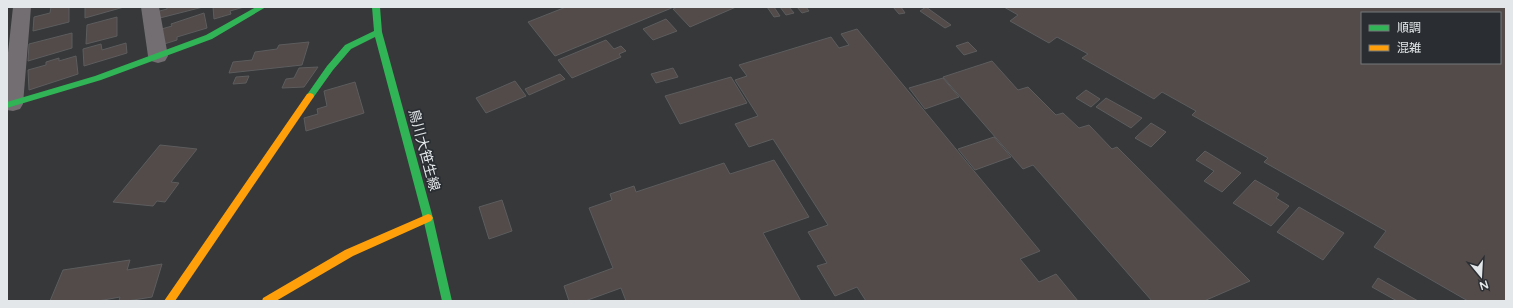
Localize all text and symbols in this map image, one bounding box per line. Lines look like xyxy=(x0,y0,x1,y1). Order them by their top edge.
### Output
legend xyxy=(1361,12,1501,64)
text: 順調 xyxy=(1397,21,1421,35)
text: 混雑 xyxy=(1397,41,1421,55)
street label: 鳥川大笹生線 xyxy=(405,107,443,193)
north arrow xyxy=(1461,256,1501,296)
text: N xyxy=(1478,277,1490,293)

